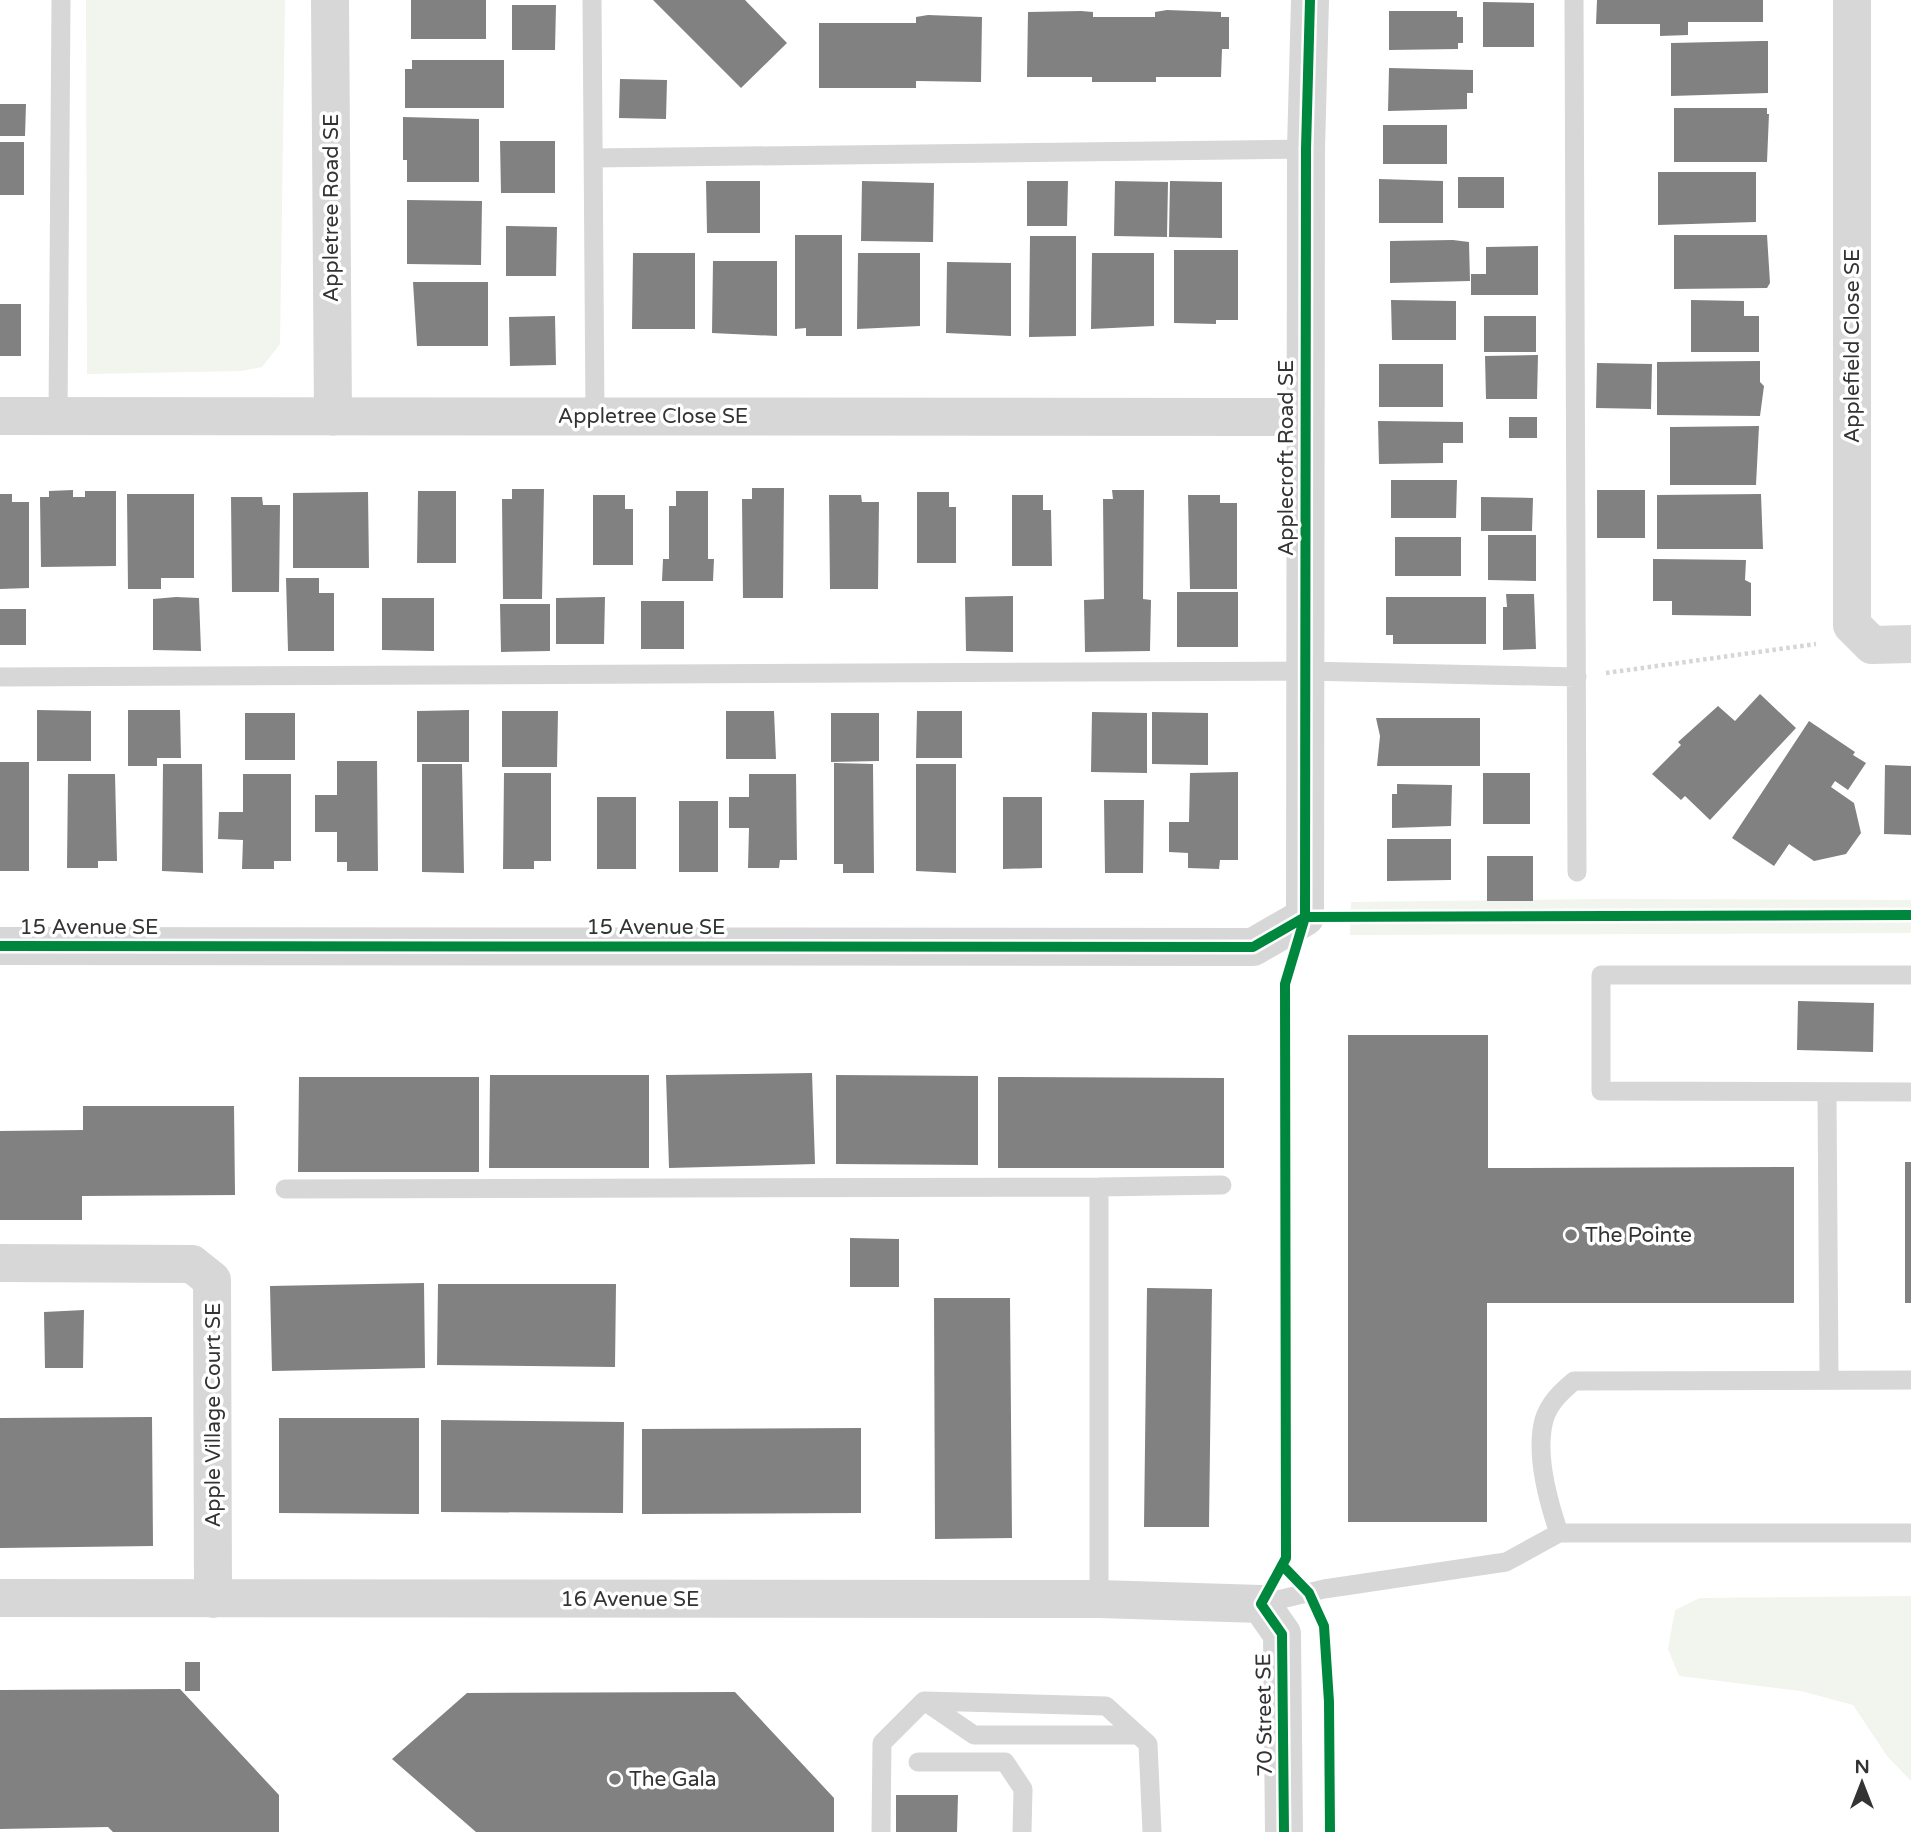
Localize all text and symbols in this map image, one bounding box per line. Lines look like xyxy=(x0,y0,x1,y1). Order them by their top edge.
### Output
street label: Appletree Road SE xyxy=(319,114,344,302)
street label: Applefield Close SE xyxy=(1840,249,1865,443)
street label: Applecroft Road SE xyxy=(1274,360,1299,556)
street label: Appletree Close SE xyxy=(558,404,748,429)
street label: 15 Avenue SE xyxy=(20,915,158,940)
street label: 15 Avenue SE xyxy=(587,915,725,940)
place label: The Pointe xyxy=(1585,1223,1692,1248)
marker: The Pointe xyxy=(1563,1227,1579,1243)
street label: Apple Village Court SE xyxy=(201,1303,226,1527)
street label: 16 Avenue SE xyxy=(561,1587,699,1612)
street label: 70 Street SE xyxy=(1251,1653,1278,1777)
north arrow xyxy=(1827,1748,1897,1818)
text: N xyxy=(1854,1756,1870,1778)
place label: The Gala xyxy=(629,1767,717,1792)
marker: The Gala xyxy=(607,1771,623,1787)

